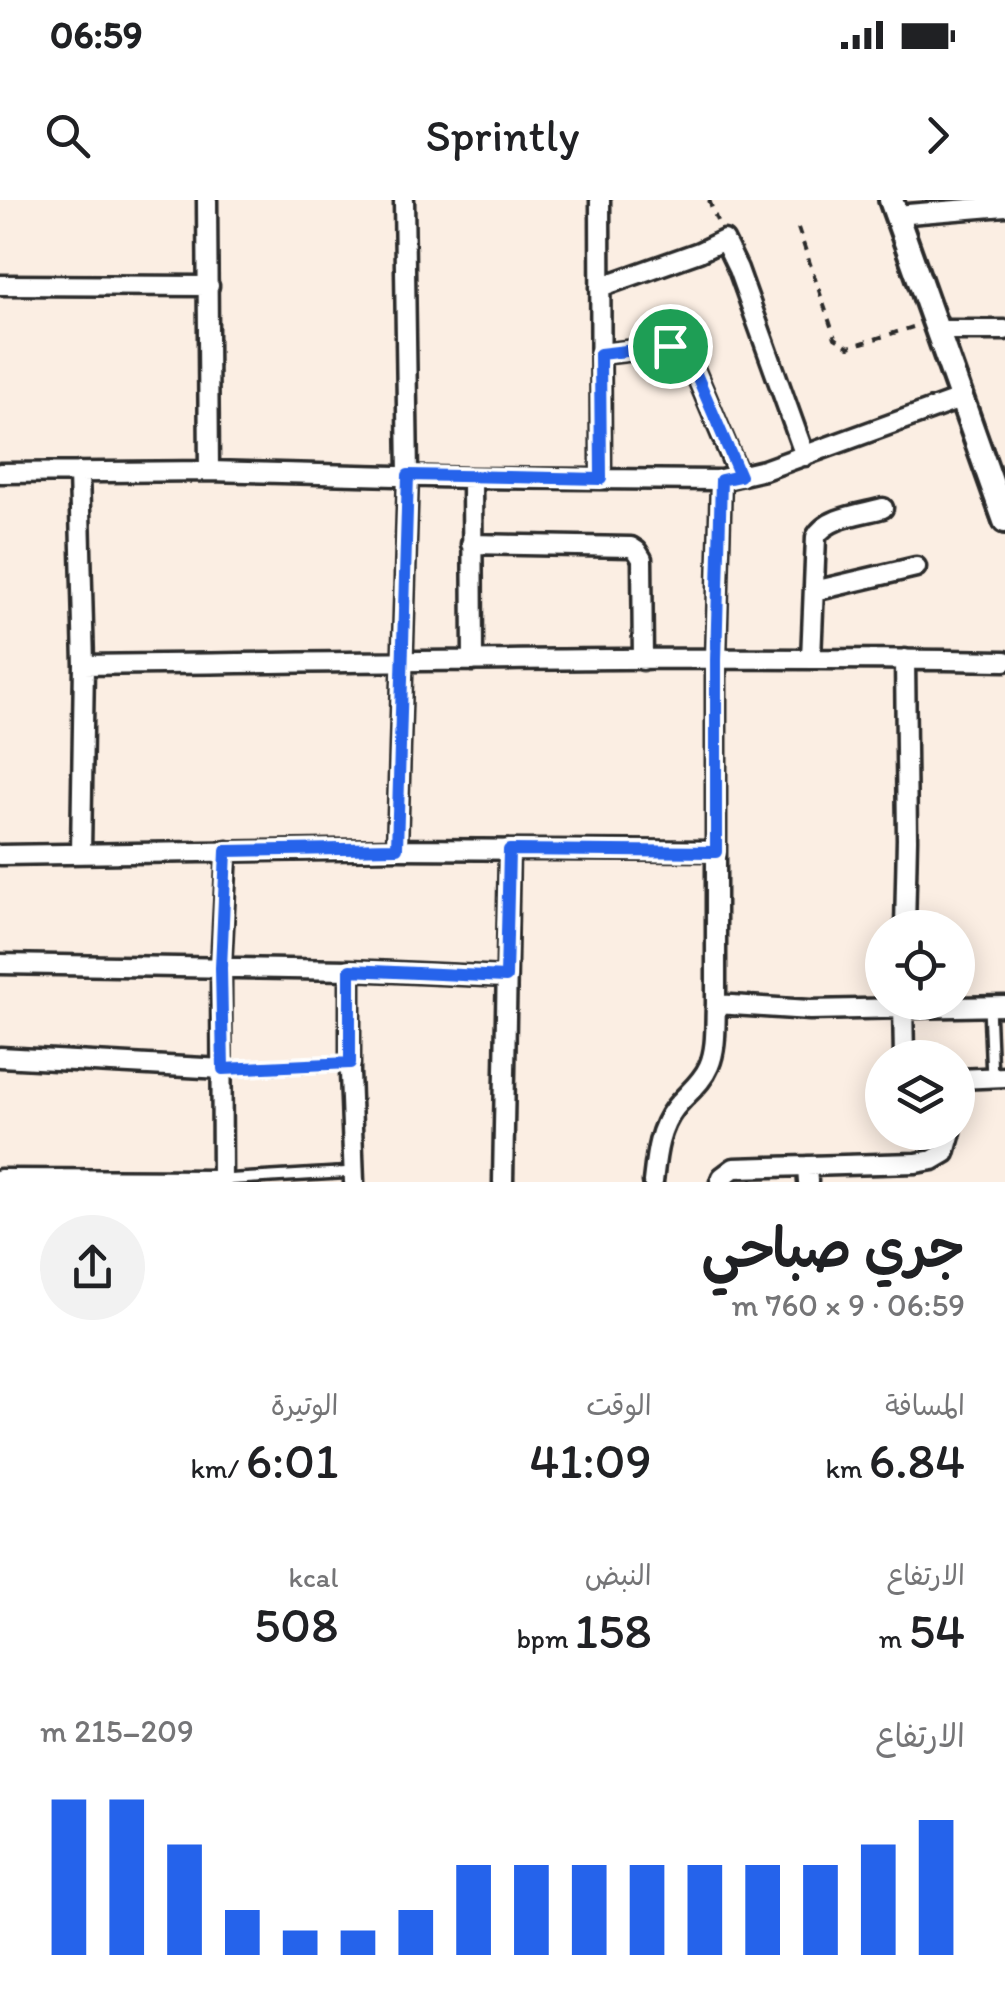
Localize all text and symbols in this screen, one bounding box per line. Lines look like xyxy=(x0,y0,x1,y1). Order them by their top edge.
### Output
text: 06:59 xyxy=(50,12,143,58)
icon: search xyxy=(40,108,95,163)
text: Sprintly xyxy=(425,108,580,162)
icon: forward xyxy=(910,108,965,163)
pin xyxy=(628,304,713,389)
icon: arrive xyxy=(643,319,698,374)
map controls xyxy=(865,910,975,1150)
button: locate xyxy=(865,910,975,1020)
button: layers xyxy=(865,1040,975,1150)
button: share xyxy=(40,1215,145,1320)
text: جري صباحي xyxy=(701,1215,965,1281)
text: 06:59 · 9 × 760 m xyxy=(731,1286,965,1324)
text: الوتيرة xyxy=(271,1388,338,1422)
text: الوقت xyxy=(586,1388,652,1422)
text: المسافة xyxy=(885,1388,965,1422)
text: 6:01 xyxy=(246,1430,338,1491)
text: 41:09 xyxy=(529,1430,652,1491)
text: 6.84 xyxy=(869,1430,965,1491)
text: /km xyxy=(191,1451,246,1485)
text: km xyxy=(825,1451,869,1485)
text: النبض xyxy=(585,1558,652,1592)
text: الارتفاع xyxy=(886,1558,965,1592)
text: kcal xyxy=(289,1560,338,1594)
text: 508 xyxy=(254,1594,338,1655)
text: 158 xyxy=(575,1600,652,1661)
text: 54 xyxy=(909,1600,965,1661)
text: bpm xyxy=(517,1621,575,1655)
text: m xyxy=(879,1621,909,1655)
text: 209–215 m xyxy=(40,1712,194,1750)
text: الارتفاع xyxy=(875,1717,965,1755)

